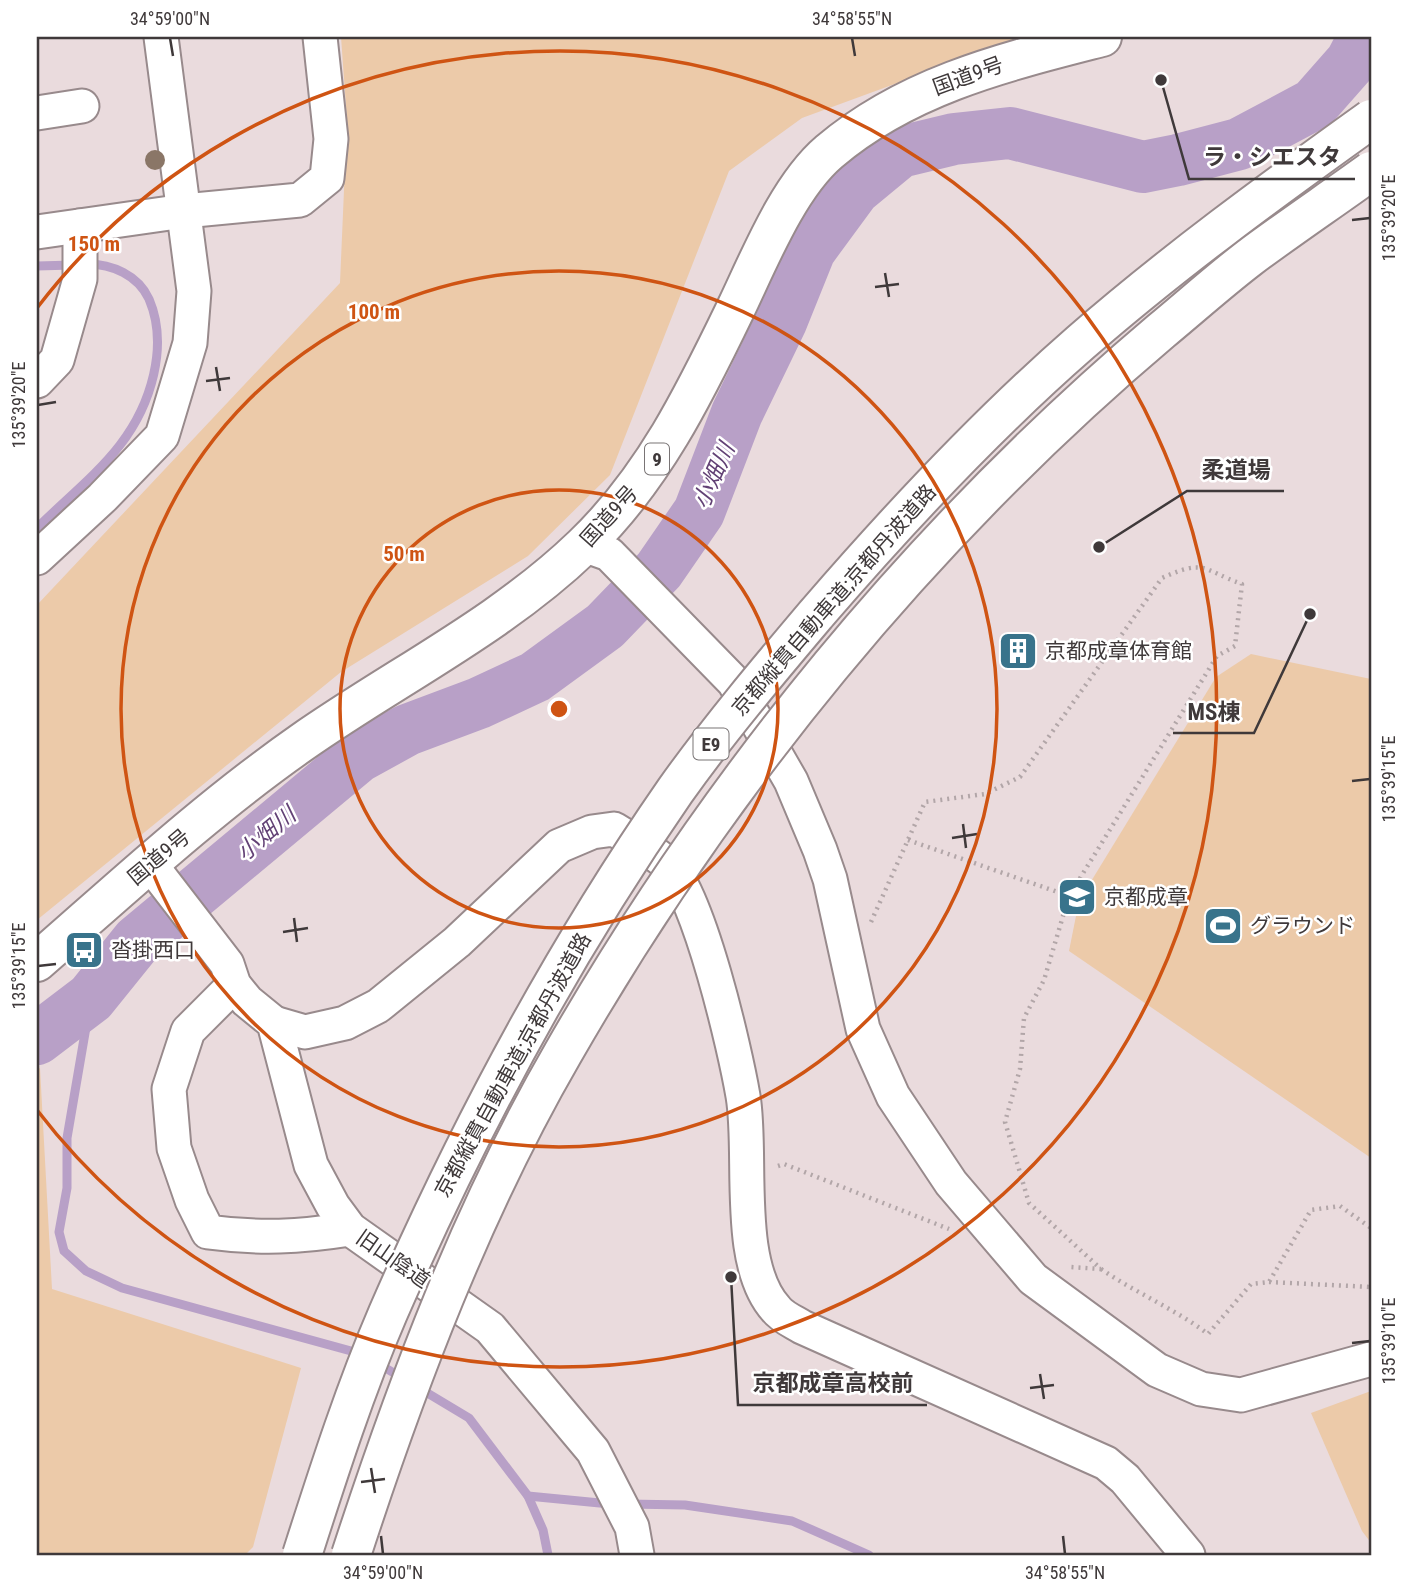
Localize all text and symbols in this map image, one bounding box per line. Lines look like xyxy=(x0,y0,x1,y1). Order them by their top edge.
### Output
text: 34°59'00"N xyxy=(130,8,210,29)
text: 34°58'55"N xyxy=(812,8,892,29)
street label: 国道9号 xyxy=(929,52,1007,100)
callout: ラ・シエスタ xyxy=(1189,135,1355,179)
text: ラ・シエスタ xyxy=(1203,144,1341,171)
text: 135°39'20"E xyxy=(1378,175,1399,261)
text: 150 m xyxy=(68,232,120,256)
text: 100 m xyxy=(348,300,400,324)
text: 135°39'20"E xyxy=(8,362,29,448)
water label: 小畑川 xyxy=(688,436,742,513)
road number: 9 xyxy=(645,444,669,474)
callout: 柔道場 xyxy=(1187,447,1284,491)
text: 柔道場 xyxy=(1202,457,1271,484)
street label: 京都縦貫自動車道;京都丹波道路 xyxy=(727,480,941,720)
street label: 国道9号 xyxy=(576,481,642,551)
text: 50 m xyxy=(383,542,425,566)
building icon: 京都成章体育館 xyxy=(997,630,1039,672)
place label: 京都成章体育館 xyxy=(1045,639,1192,663)
callout: MS棟 xyxy=(1173,689,1254,733)
centre of rings xyxy=(547,697,571,721)
text: MS棟 xyxy=(1188,699,1240,726)
road number: E9 xyxy=(694,729,728,760)
text: 135°39'15"E xyxy=(1378,736,1399,822)
water label: 小畑川 xyxy=(231,800,303,867)
street label: 国道9号 xyxy=(123,824,195,890)
school or university icon: 京都成章 xyxy=(1056,876,1098,918)
place label: 京都成章 xyxy=(1104,885,1188,909)
sports icon: グラウンド xyxy=(1202,905,1244,947)
place label: グラウンド xyxy=(1250,914,1355,938)
text: 135°39'15"E xyxy=(8,923,29,1009)
bus stop icon: 沓掛西口 xyxy=(63,929,105,971)
street label: 京都縦貫自動車道;京都丹波道路 xyxy=(430,929,596,1201)
place label: 沓掛西口 xyxy=(111,938,195,962)
street label: 旧山陰道 xyxy=(352,1225,434,1293)
text: 135°39'10"E xyxy=(1378,1298,1399,1384)
callout: 京都成章高校前 xyxy=(738,1361,927,1405)
text: 京都成章高校前 xyxy=(753,1370,914,1397)
text: 34°59'00"N xyxy=(343,1562,423,1583)
text: 34°58'55"N xyxy=(1025,1562,1105,1583)

